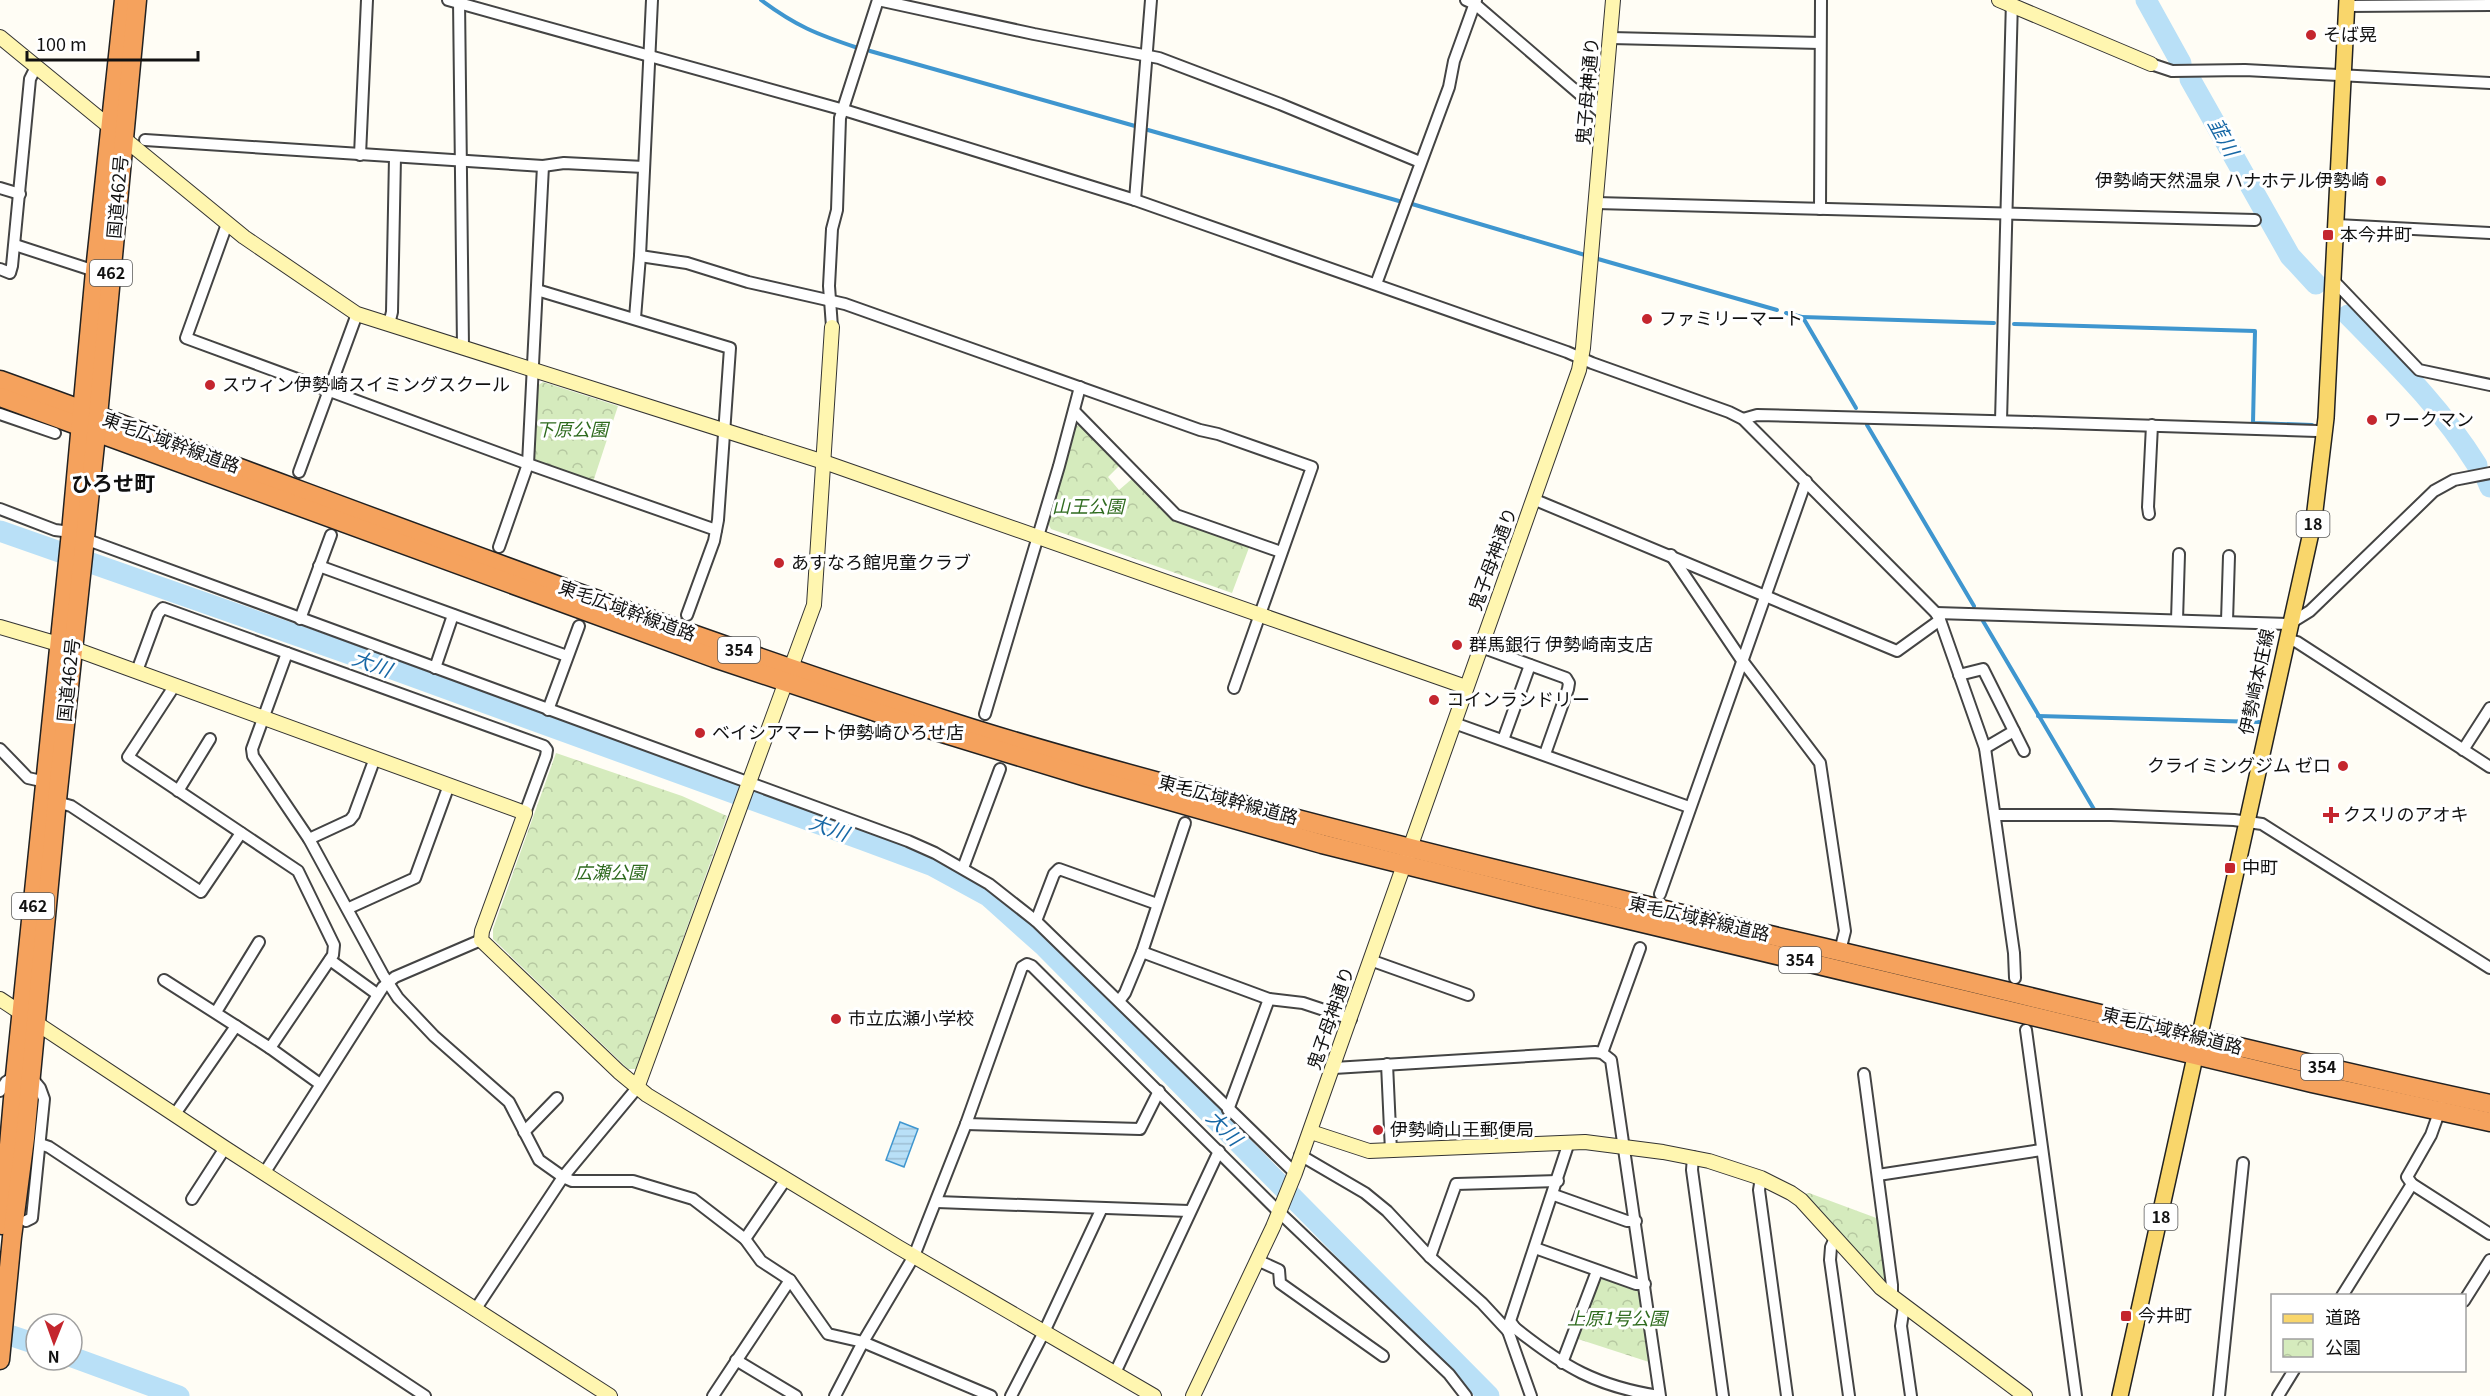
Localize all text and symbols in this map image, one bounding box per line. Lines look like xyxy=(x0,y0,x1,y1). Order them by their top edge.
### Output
place label: そば晃 xyxy=(2323,20,2377,46)
scale bar xyxy=(27,24,198,62)
marker: そば晃 xyxy=(2304,28,2318,42)
text: 100 m xyxy=(36,30,87,56)
street label: 鬼子母神通り xyxy=(1568,36,1604,146)
water label: 韮川 xyxy=(2202,112,2248,163)
street label: 国道462号 xyxy=(99,154,133,240)
place label: 伊勢崎天然温泉 ハナホテル伊勢崎 xyxy=(2095,166,2369,192)
marker: 伊勢崎天然温泉 ハナホテル伊勢崎 xyxy=(2374,174,2388,188)
place label: 本今井町 xyxy=(2340,220,2412,246)
marker: 本今井町 xyxy=(2321,228,2335,242)
road number: 462 xyxy=(90,260,132,286)
place label: ファミリーマート xyxy=(1659,304,1803,330)
marker: ファミリーマート xyxy=(1640,312,1654,326)
place label: スウィン伊勢崎スイミングスクール xyxy=(222,370,510,396)
marker: スウィン伊勢崎スイミングスクール xyxy=(203,378,217,392)
street label: 東毛広域幹線道路 xyxy=(100,404,244,478)
place label: ワークマン xyxy=(2384,405,2474,431)
marker: ワークマン xyxy=(2365,413,2379,427)
park label: 下原公園 xyxy=(536,415,611,441)
district label: ひろせ町 xyxy=(71,467,155,497)
park label: 山王公園 xyxy=(1052,492,1127,518)
street label: 鬼子母神通り xyxy=(1460,503,1522,614)
road number: 18 xyxy=(2296,511,2330,537)
place label: あすなろ館児童クラブ xyxy=(791,548,971,574)
marker: あすなろ館児童クラブ xyxy=(772,556,786,570)
street label: 東毛広域幹線道路 xyxy=(556,572,700,646)
street label: 伊勢崎本庄線 xyxy=(2231,626,2279,737)
place label: 群馬銀行 伊勢崎南支店 xyxy=(1469,630,1653,656)
street label: 国道462号 xyxy=(50,637,84,723)
road number: 354 xyxy=(718,637,760,663)
marker: 群馬銀行 伊勢崎南支店 xyxy=(1450,638,1464,652)
water label: 大川 xyxy=(349,642,398,684)
place label: コインランドリー xyxy=(1446,685,1590,711)
marker: コインランドリー xyxy=(1427,693,1441,707)
place label: ベイシアマート伊勢崎ひろせ店 xyxy=(712,718,964,744)
marker: ベイシアマート伊勢崎ひろせ店 xyxy=(693,726,707,740)
place label: クライミングジム ゼロ xyxy=(2147,751,2331,777)
marker: クライミングジム ゼロ xyxy=(2336,759,2350,773)
street label: 東毛広域幹線道路 xyxy=(1156,767,1301,829)
place label: クスリのアオキ xyxy=(2343,800,2468,826)
water label: 大川 xyxy=(806,806,855,848)
marker: クスリのアオキ xyxy=(2324,808,2338,822)
place label: 中町 xyxy=(2242,853,2278,879)
park label: 広瀬公園 xyxy=(574,858,649,884)
marker: 中町 xyxy=(2223,861,2237,875)
street label: 東毛広域幹線道路 xyxy=(1626,888,1773,946)
road number: 462 xyxy=(12,893,54,919)
road number: 354 xyxy=(1779,947,1821,973)
street label: 鬼子母神通り xyxy=(1299,962,1359,1073)
street label: 東毛広域幹線道路 xyxy=(2099,999,2245,1059)
place label: 市立広瀬小学校 xyxy=(848,1004,974,1030)
marker: 市立広瀬小学校 xyxy=(829,1012,843,1026)
road number: 354 xyxy=(2301,1054,2343,1080)
water label: 大川 xyxy=(1201,1103,1251,1153)
place label: 伊勢崎山王郵便局 xyxy=(1390,1115,1534,1141)
marker: 伊勢崎山王郵便局 xyxy=(1371,1123,1385,1137)
road number: 18 xyxy=(2144,1204,2178,1230)
legend xyxy=(2271,1294,2466,1372)
place label: 今井町 xyxy=(2138,1301,2192,1327)
text: 道路 xyxy=(2325,1303,2361,1329)
park label: 上原1号公園 xyxy=(1567,1304,1670,1330)
marker: 今井町 xyxy=(2119,1309,2133,1323)
north arrow xyxy=(24,1312,84,1372)
text: 公園 xyxy=(2325,1333,2361,1359)
text: N xyxy=(48,1346,60,1370)

